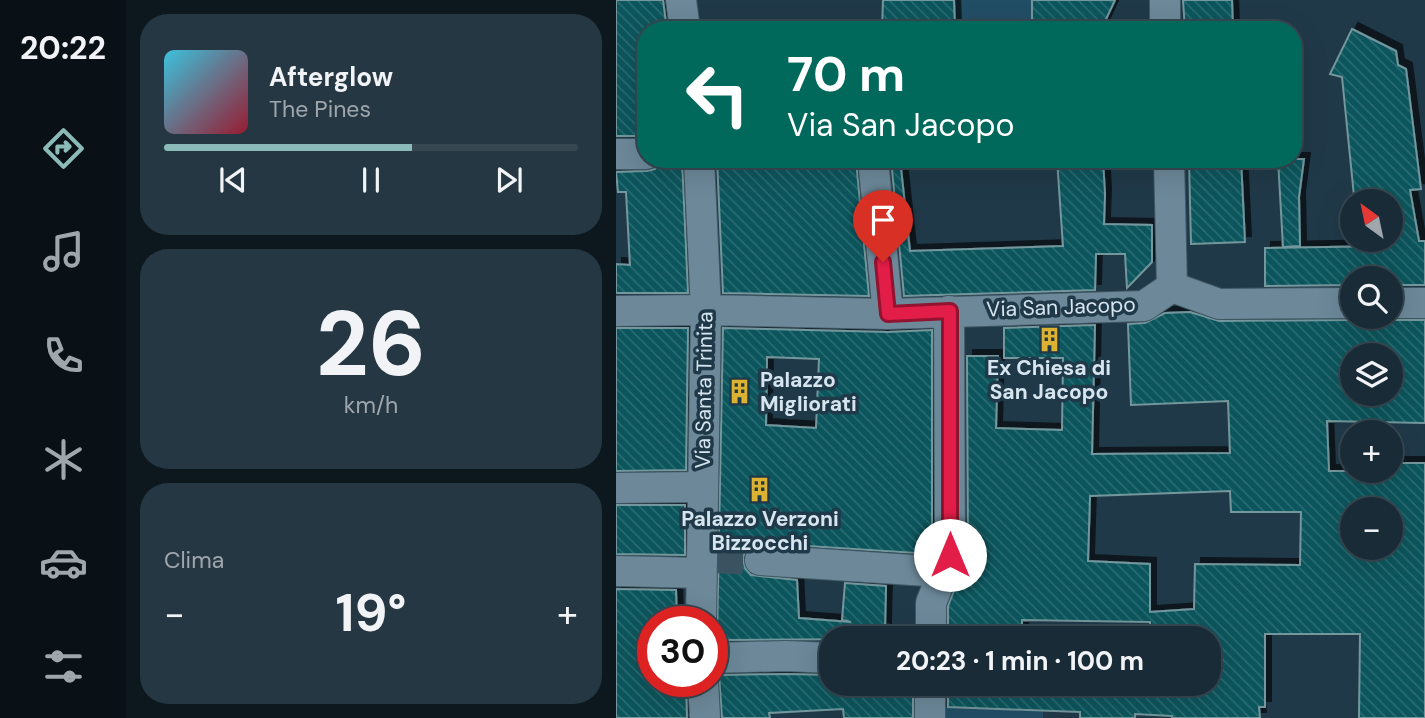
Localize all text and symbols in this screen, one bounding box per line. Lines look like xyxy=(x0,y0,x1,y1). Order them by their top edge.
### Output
text: 20:22 xyxy=(20,27,106,69)
text: 70 m xyxy=(787,42,905,106)
icon: left xyxy=(672,49,763,140)
text: Afterglow xyxy=(269,60,393,94)
text: The Pines xyxy=(269,94,371,124)
text: Via San Jacopo xyxy=(787,104,1015,146)
icon: directions xyxy=(39,124,88,173)
icon: previous xyxy=(214,161,252,199)
icon: pause xyxy=(352,161,390,199)
icon: next xyxy=(490,161,528,199)
north arrow xyxy=(1340,189,1404,252)
map controls xyxy=(1340,189,1403,560)
pin xyxy=(853,190,913,262)
icon: arrive xyxy=(864,201,902,239)
icon: music xyxy=(39,227,88,276)
button: search xyxy=(1340,266,1403,329)
text: 26 xyxy=(316,285,426,403)
street label: Via San Jacopo xyxy=(986,290,1136,324)
street label: Via Santa Trinita xyxy=(689,311,719,469)
building icon: Ex Chiesa di San Jacopo xyxy=(1035,325,1063,353)
icon: phone xyxy=(39,331,88,380)
button: layers xyxy=(1340,343,1403,406)
place label: Ex Chiesa di San Jacopo xyxy=(987,354,1111,406)
place label: Palazzo Migliorati xyxy=(760,366,857,418)
building icon: Palazzo Migliorati xyxy=(726,378,754,406)
text: km/h xyxy=(344,390,398,420)
button: + xyxy=(1340,420,1403,483)
icon: climate xyxy=(39,435,88,484)
building icon: Palazzo Verzoni Bizzocchi xyxy=(746,476,774,504)
button: − xyxy=(1340,497,1403,560)
place label: Palazzo Verzoni Bizzocchi xyxy=(681,505,839,557)
position arrow xyxy=(913,518,987,592)
icon: car xyxy=(39,538,88,587)
text: Clima xyxy=(164,545,224,575)
text: 19° xyxy=(336,579,406,647)
text: − xyxy=(164,589,185,639)
text: + xyxy=(557,589,578,639)
speed limit sign: 30 xyxy=(637,606,728,697)
icon: filters xyxy=(39,642,88,691)
text: 20:23 · 1 min · 100 m xyxy=(896,644,1144,678)

